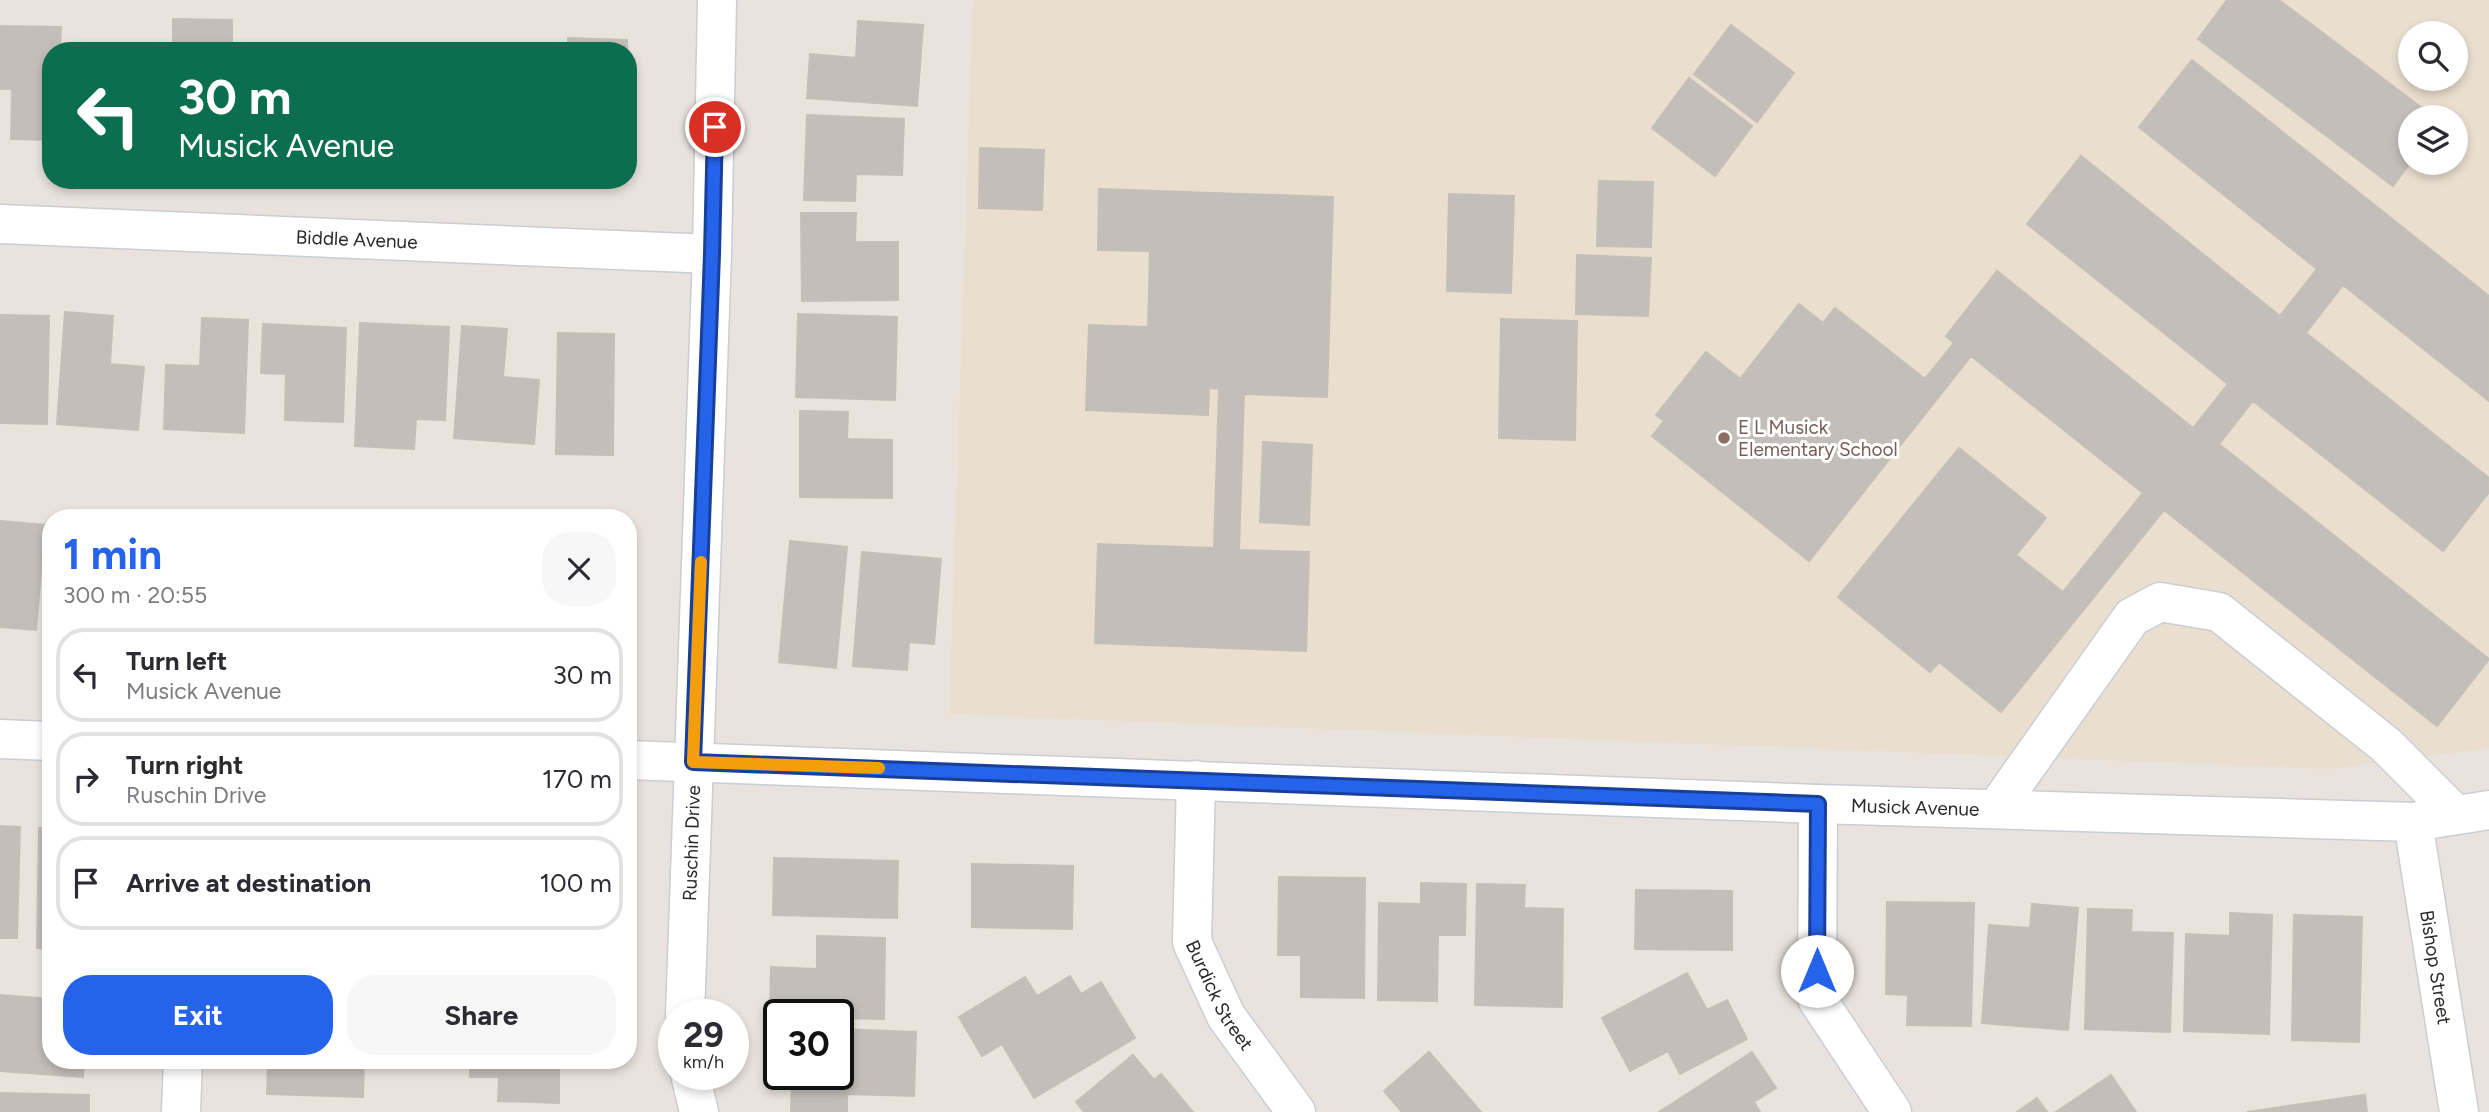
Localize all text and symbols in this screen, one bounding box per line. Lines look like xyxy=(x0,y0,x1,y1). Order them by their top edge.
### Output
map controls xyxy=(2398,21,2468,175)
button: search xyxy=(2398,21,2468,91)
text: 30 m xyxy=(178,67,291,126)
icon: left xyxy=(63,70,154,161)
pin xyxy=(685,97,745,157)
button: layers xyxy=(2398,105,2468,175)
icon: arrive xyxy=(696,108,734,146)
text: Musick Avenue xyxy=(178,127,394,165)
street label: Biddle Avenue xyxy=(295,225,418,254)
place label: E L Musick Elementary School xyxy=(1738,416,1898,461)
marker: E L Musick Elementary School xyxy=(1716,430,1732,446)
text: 1 min xyxy=(63,529,162,580)
button: close xyxy=(542,532,616,606)
text: 300 m · 20:55 xyxy=(63,581,207,609)
text: Turn left xyxy=(126,645,227,677)
icon: left xyxy=(67,656,105,694)
text: 30 m xyxy=(553,659,612,691)
text: Musick Avenue xyxy=(126,677,281,705)
text: Turn right xyxy=(126,749,243,781)
icon: right xyxy=(67,760,105,798)
text: 170 m xyxy=(542,763,612,795)
text: Ruschin Drive xyxy=(126,781,266,809)
street label: Ruschin Drive xyxy=(678,785,705,901)
street label: Musick Avenue xyxy=(1851,794,1980,821)
icon: arrive xyxy=(67,864,105,902)
text: Arrive at destination xyxy=(126,867,371,899)
text: 100 m xyxy=(539,867,612,899)
street label: Bishop Street xyxy=(2415,908,2456,1026)
position arrow xyxy=(1780,934,1854,1008)
street label: Burdick Street xyxy=(1181,937,1258,1055)
button: Exit xyxy=(63,975,333,1055)
button: Share xyxy=(347,975,616,1055)
speed limit sign: 30 xyxy=(763,999,854,1090)
text: 29 xyxy=(683,1014,724,1056)
text: km/h xyxy=(683,1051,724,1073)

